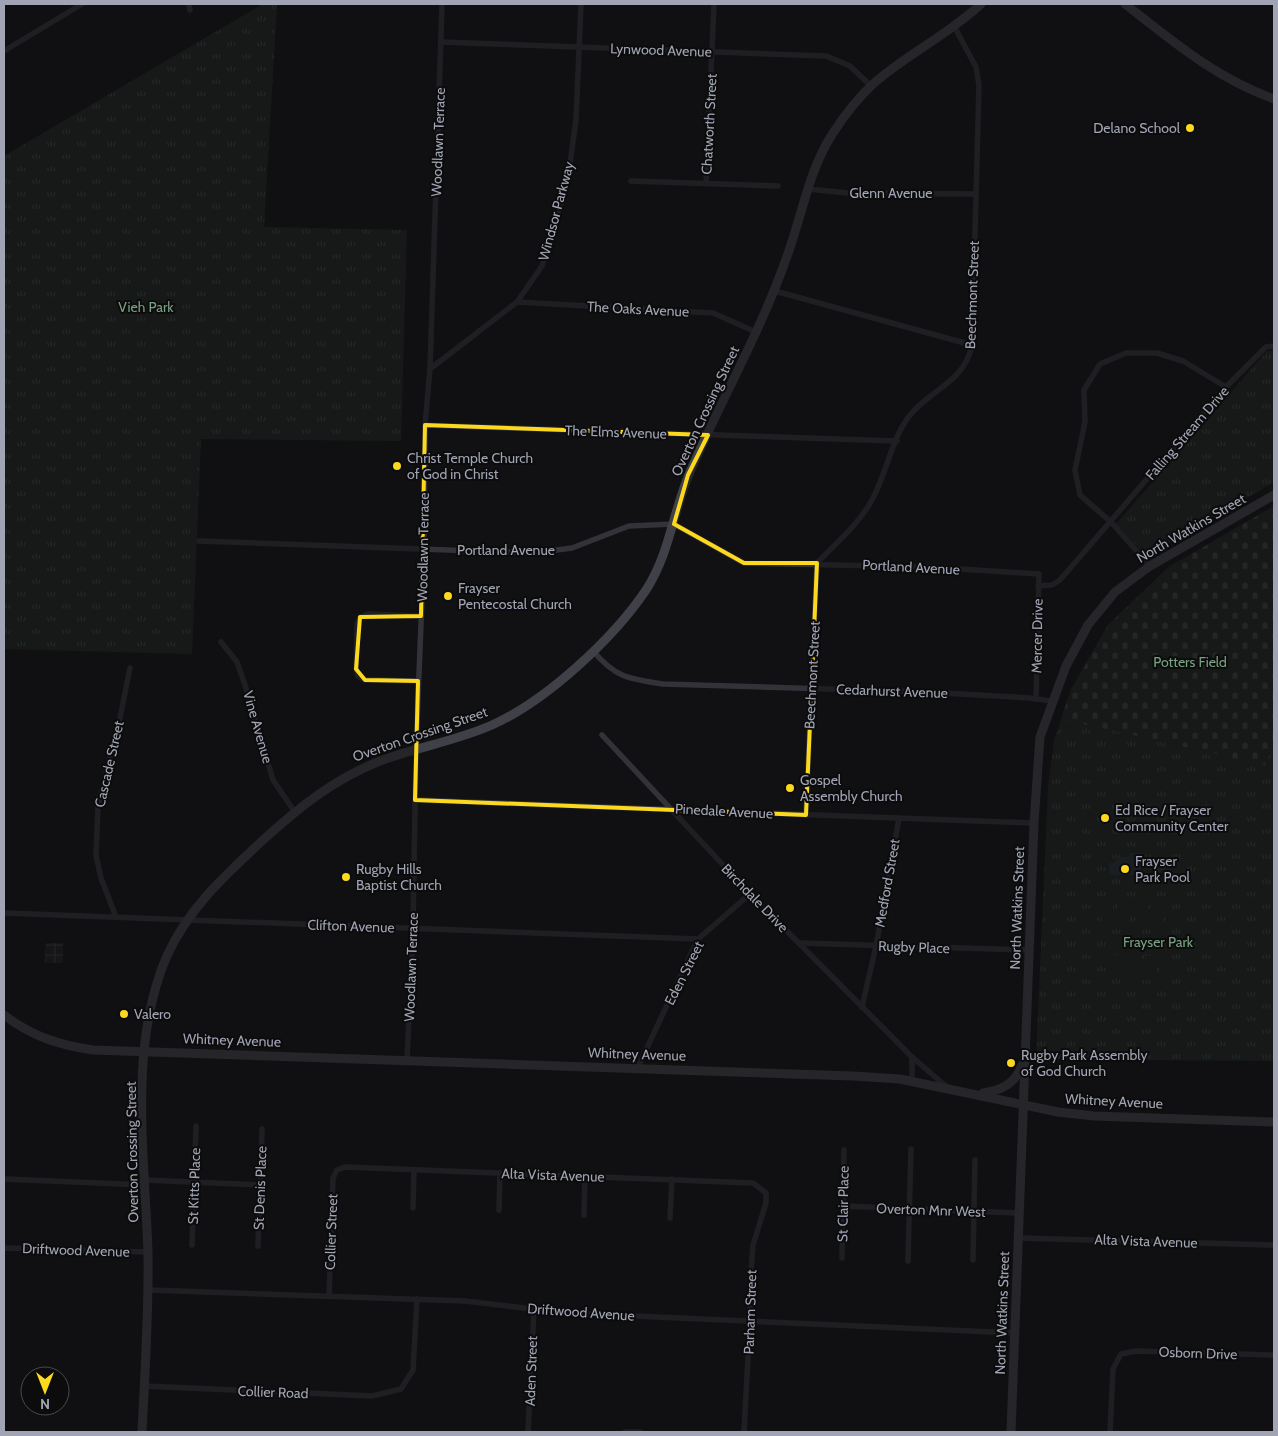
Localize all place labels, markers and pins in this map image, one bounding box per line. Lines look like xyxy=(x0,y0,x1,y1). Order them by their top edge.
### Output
place label: Delano School xyxy=(1093,119,1181,137)
marker: Delano School xyxy=(1184,122,1196,134)
place label: Christ Temple Church of God in Christ xyxy=(407,449,533,483)
marker: Christ Temple Church of God in Christ xyxy=(391,460,403,472)
place label: Frayser Pentecostal Church xyxy=(458,579,572,613)
marker: Frayser Pentecostal Church xyxy=(442,590,454,602)
place label: Gospel Assembly Church xyxy=(800,771,903,805)
marker: Gospel Assembly Church xyxy=(784,782,796,794)
place label: Ed Rice / Frayser Community Center xyxy=(1115,801,1229,835)
marker: Ed Rice / Frayser Community Center xyxy=(1099,812,1111,824)
place label: Frayser Park Pool xyxy=(1135,852,1191,886)
place label: Rugby Hills Baptist Church xyxy=(356,860,442,894)
marker: Frayser Park Pool xyxy=(1119,863,1131,875)
marker: Rugby Hills Baptist Church xyxy=(340,871,352,883)
place label: Valero xyxy=(134,1005,171,1023)
marker: Valero xyxy=(118,1008,130,1020)
place label: Rugby Park Assembly of God Church xyxy=(1021,1046,1148,1080)
marker: Rugby Park Assembly of God Church xyxy=(1005,1057,1017,1069)

